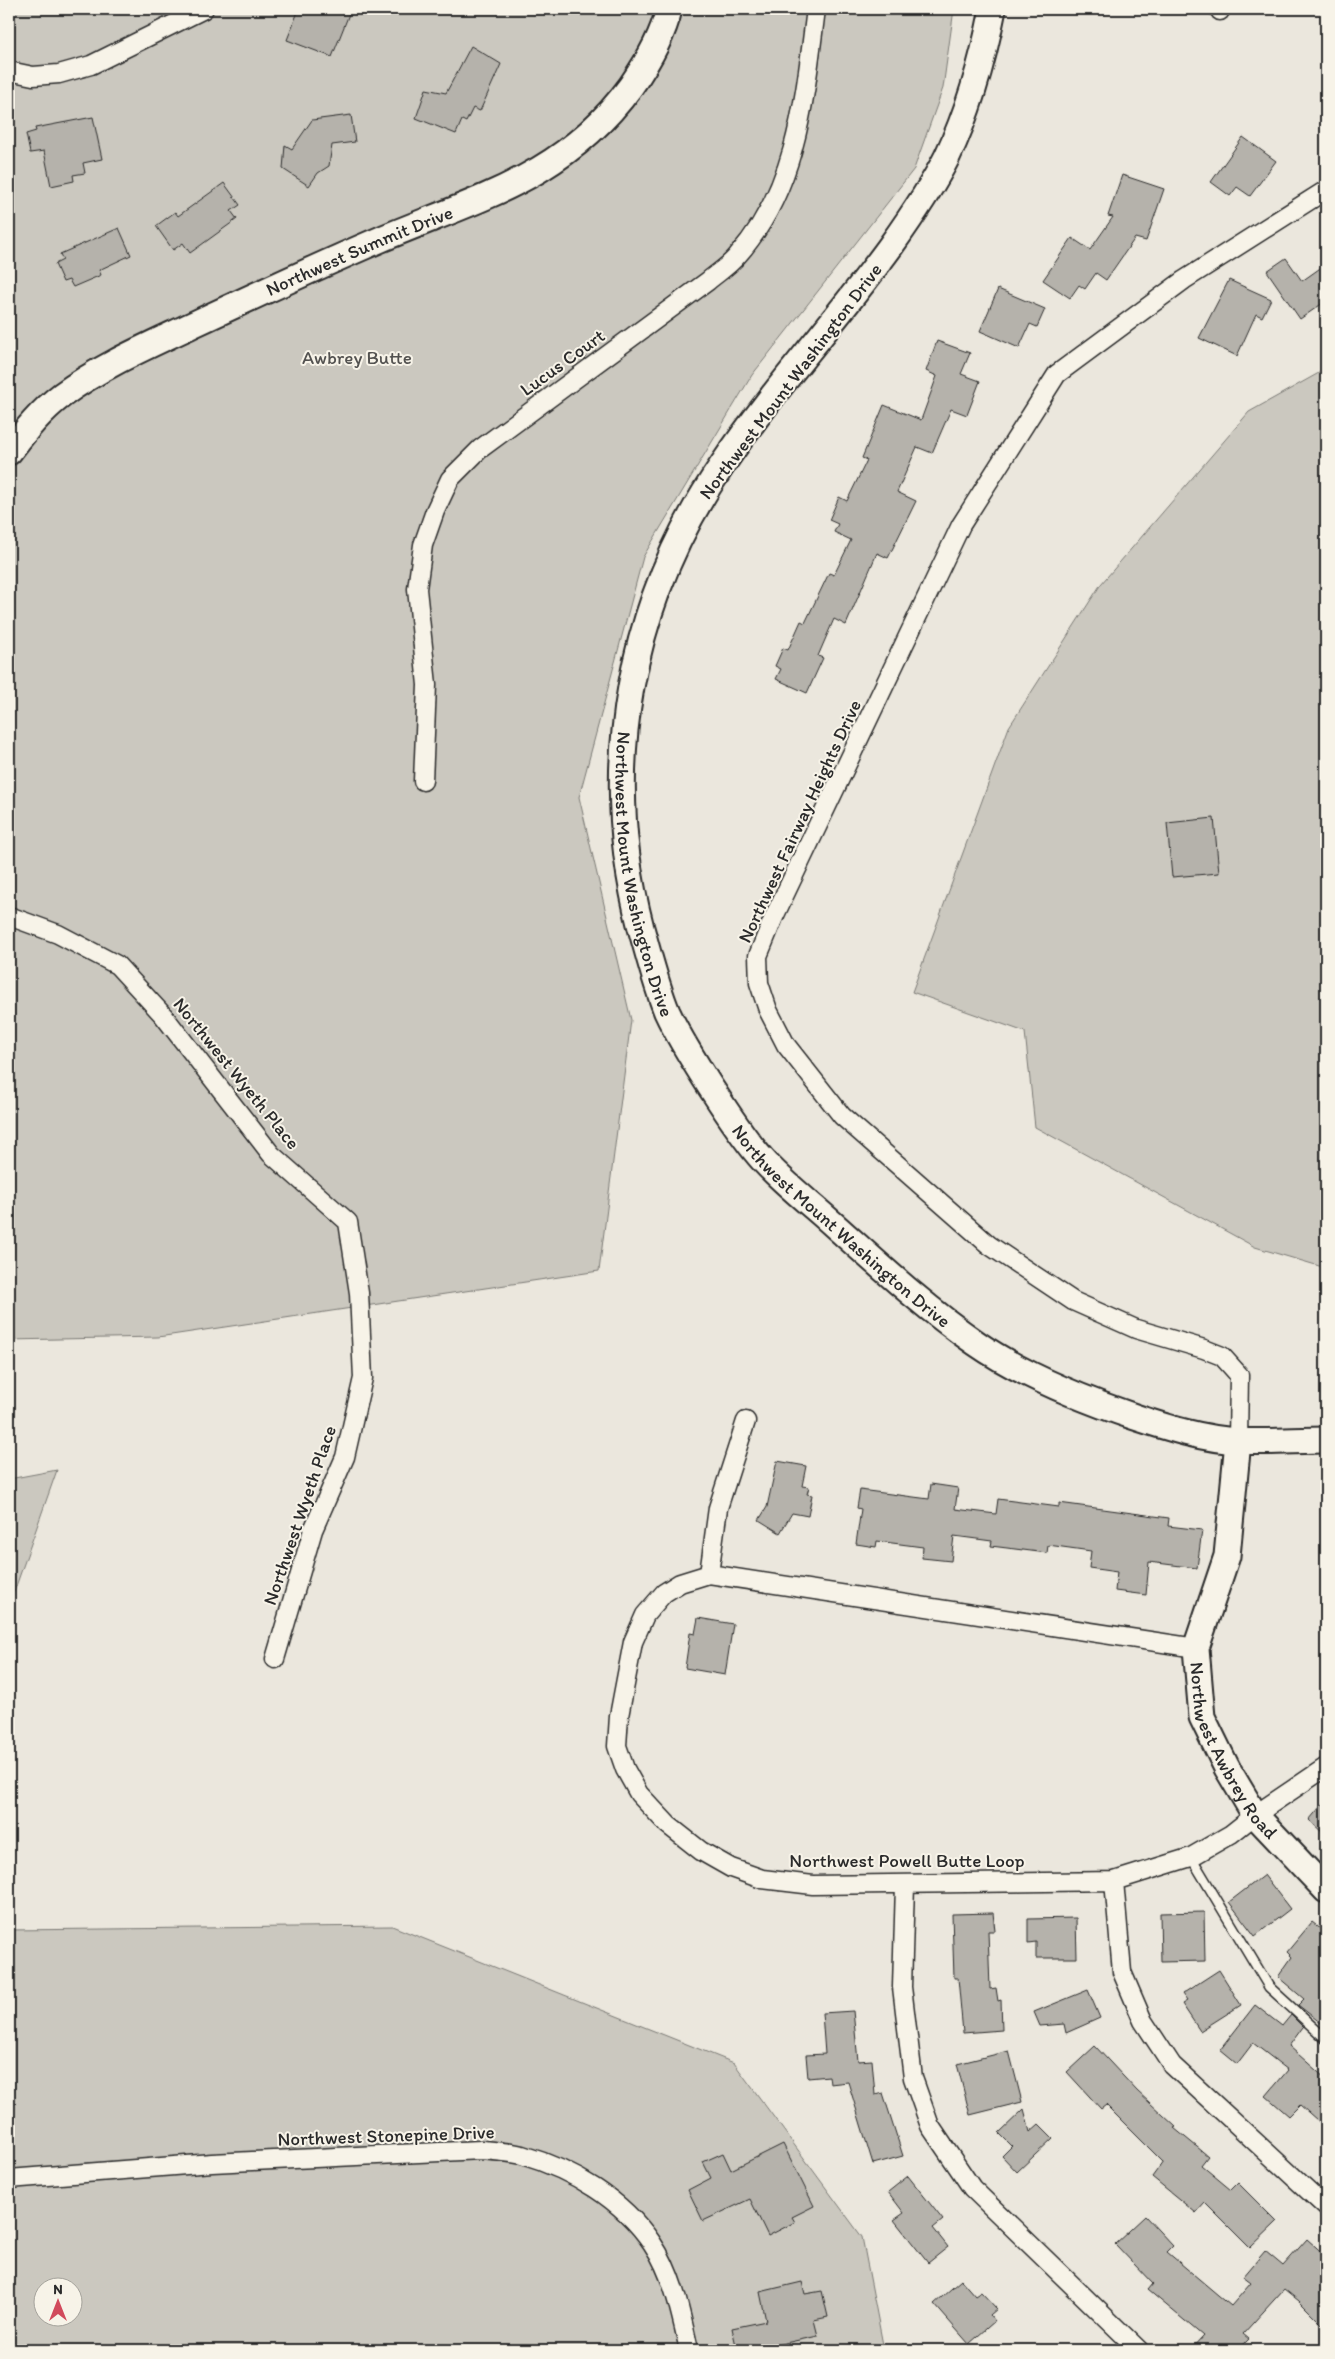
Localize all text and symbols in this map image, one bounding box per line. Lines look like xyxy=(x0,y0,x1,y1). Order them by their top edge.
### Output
street label: Northwest Summit Drive xyxy=(262,201,456,301)
street label: Northwest Mount Washington Drive xyxy=(694,259,887,504)
street label: Lucus Court xyxy=(515,324,609,401)
park label: Awbrey Butte xyxy=(302,346,412,369)
street label: Northwest Fairway Heights Drive xyxy=(733,696,866,946)
street label: Northwest Mount Washington Drive xyxy=(610,731,679,1020)
street label: Northwest Wyeth Place xyxy=(168,993,305,1154)
street label: Northwest Mount Washington Drive xyxy=(727,1120,955,1333)
street label: Northwest Wyeth Place xyxy=(258,1422,341,1608)
street label: Northwest Awbrey Road xyxy=(1185,1661,1282,1844)
street label: Northwest Powell Butte Loop xyxy=(789,1849,1025,1872)
street label: Northwest Stonepine Drive xyxy=(277,2120,495,2151)
north arrow xyxy=(32,2276,82,2326)
text: N xyxy=(53,2281,63,2298)

